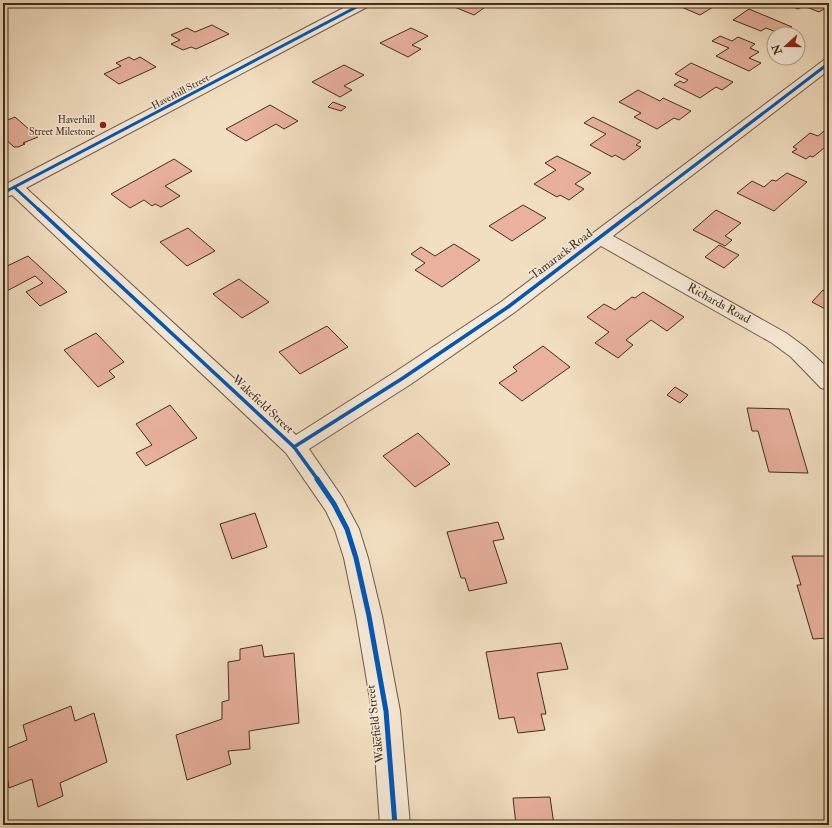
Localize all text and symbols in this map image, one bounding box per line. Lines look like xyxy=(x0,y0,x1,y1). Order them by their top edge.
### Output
north arrow xyxy=(766,26,806,66)
text: N xyxy=(769,41,785,57)
street label: Haverhill Street xyxy=(150,71,212,112)
place label: Haverhill Street Milestone xyxy=(29,114,95,138)
marker: Haverhill Street Milestone xyxy=(98,120,108,130)
street label: Tamarack Road xyxy=(527,226,596,283)
street label: Richards Road xyxy=(685,280,753,327)
street label: Wakefield Street xyxy=(228,371,297,437)
street label: Wakefield Street xyxy=(363,684,388,765)

